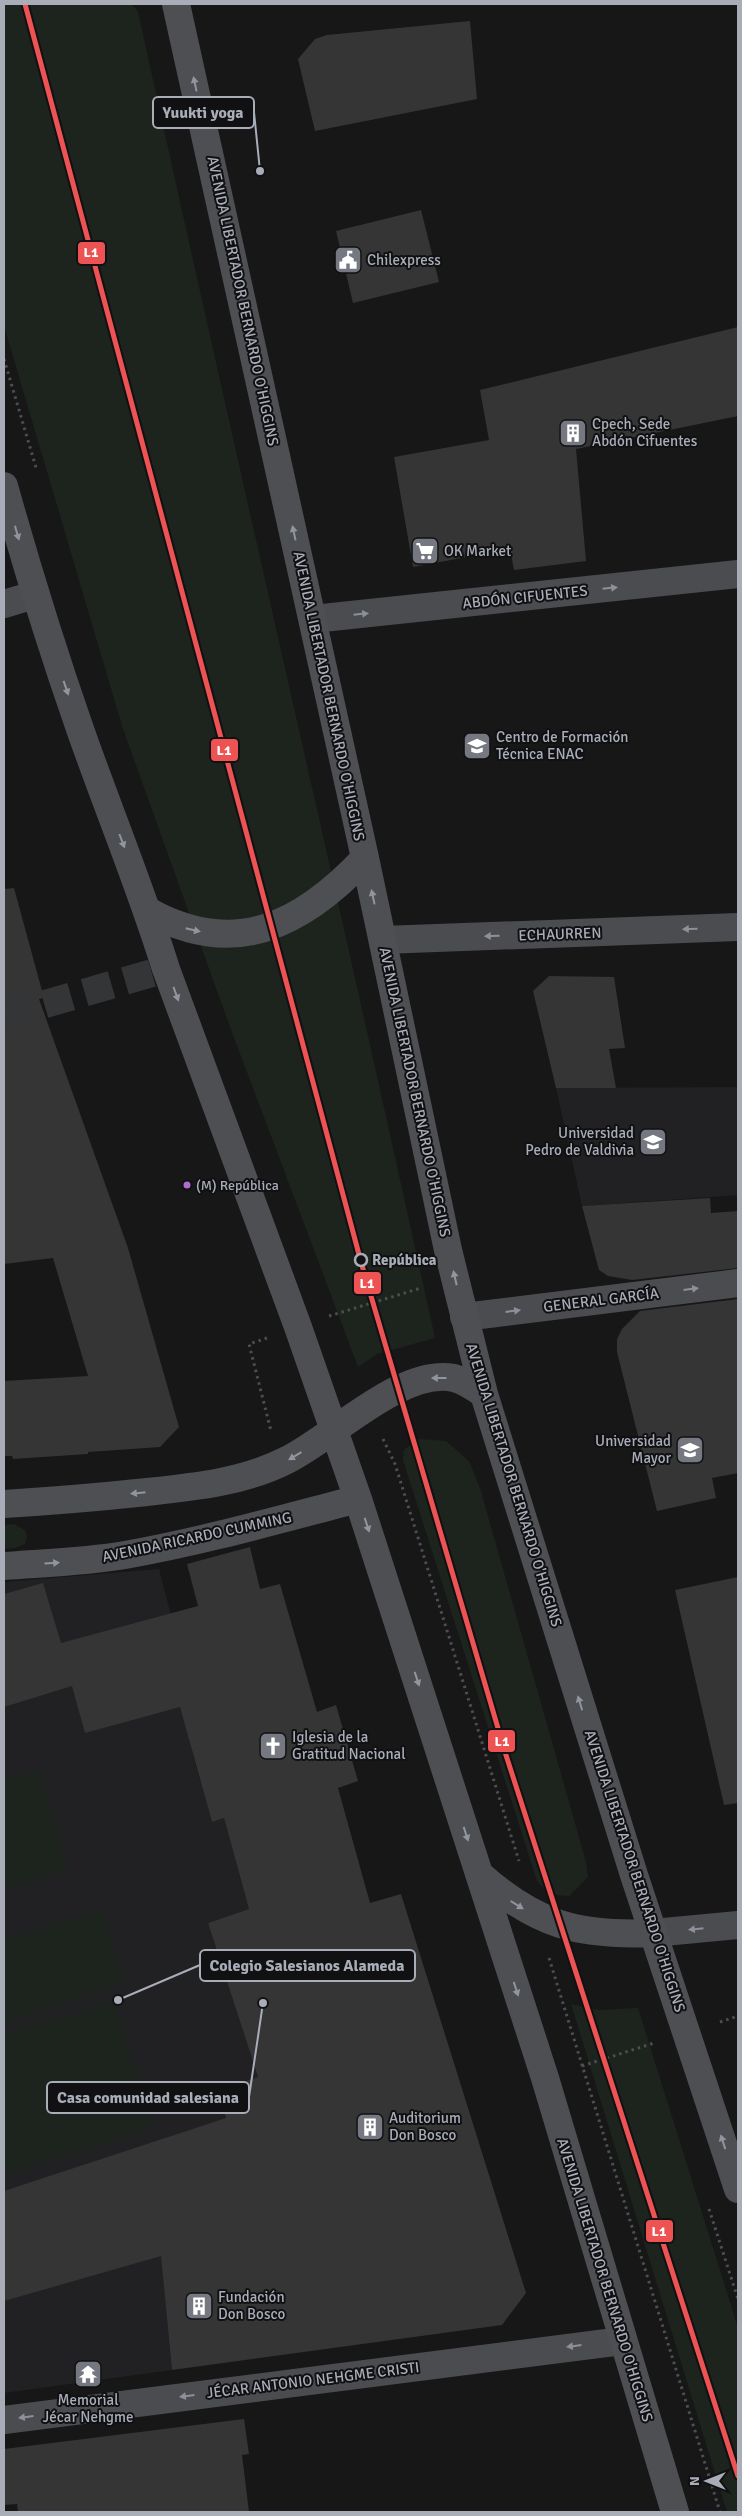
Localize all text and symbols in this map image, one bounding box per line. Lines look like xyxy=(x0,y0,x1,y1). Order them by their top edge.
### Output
one-way arrow xyxy=(191,76,199,91)
callout: Yuukti yoga xyxy=(153,97,254,128)
text: Yuukti yoga xyxy=(161,103,244,123)
street label: AVENIDA LIBERTADOR BERNARDO O'HIGGINS xyxy=(203,155,283,447)
line badge: L1 xyxy=(77,241,106,265)
text: L1 xyxy=(84,244,99,261)
public building icon: Chilexpress xyxy=(333,245,363,275)
place label: Chilexpress xyxy=(367,251,441,269)
place label: Cpech, Sede Abdón Cifuentes xyxy=(592,415,698,450)
building icon: Cpech, Sede Abdón Cifuentes xyxy=(558,418,588,448)
one-way arrow xyxy=(13,525,21,541)
one-way arrow xyxy=(289,525,297,541)
supermarket icon: OK Market xyxy=(410,536,440,566)
place label: OK Market xyxy=(444,542,511,560)
street label: AVENIDA LIBERTADOR BERNARDO O'HIGGINS xyxy=(289,550,369,842)
street label: ABDÓN CIFUENTES xyxy=(462,580,588,613)
one-way arrow xyxy=(602,584,618,592)
one-way arrow xyxy=(353,610,369,618)
one-way arrow xyxy=(62,681,70,696)
place label: Centro de Formación Técnica ENAC xyxy=(496,728,628,763)
school or university icon: Centro de Formación Técnica ENAC xyxy=(462,731,492,761)
line badge: L1 xyxy=(210,738,239,762)
text: L1 xyxy=(217,742,232,759)
one-way arrow xyxy=(118,833,126,848)
one-way arrow xyxy=(369,889,377,905)
street label: ECHAURREN xyxy=(518,924,602,944)
one-way arrow xyxy=(681,925,697,933)
one-way arrow xyxy=(185,926,200,934)
one-way arrow xyxy=(484,932,500,940)
street label: AVENIDA LIBERTADOR BERNARDO O'HIGGINS xyxy=(375,946,455,1238)
one-way arrow xyxy=(172,987,180,1002)
place label: Universidad Pedro de Valdivia xyxy=(525,1124,634,1159)
school or university icon: Universidad Pedro de Valdivia xyxy=(638,1127,668,1157)
place label: (M) República xyxy=(196,1177,279,1194)
marker: (M) República xyxy=(182,1180,192,1190)
place label: República xyxy=(372,1251,437,1269)
marker: República xyxy=(354,1253,368,1267)
line badge: L1 xyxy=(353,1271,382,1295)
one-way arrow xyxy=(451,1271,459,1286)
text: L1 xyxy=(360,1275,375,1292)
street label: GENERAL GARCÍA xyxy=(542,1283,660,1316)
one-way arrow xyxy=(683,1285,699,1293)
one-way arrow xyxy=(505,1307,521,1315)
street label: AVENIDA LIBERTADOR BERNARDO O'HIGGINS xyxy=(462,1341,566,1629)
one-way arrow xyxy=(431,1374,447,1382)
place label: Universidad Mayor xyxy=(595,1432,671,1467)
school or university icon: Universidad Mayor xyxy=(675,1435,705,1465)
one-way arrow xyxy=(288,1451,301,1460)
one-way arrow xyxy=(129,1489,145,1497)
street label: AVENIDA RICARDO CUMMING xyxy=(101,1508,293,1566)
one-way arrow xyxy=(363,1517,371,1532)
one-way arrow xyxy=(45,1559,61,1567)
one-way arrow xyxy=(413,1672,421,1687)
one-way arrow xyxy=(576,1696,584,1711)
place label: Iglesia de la Gratitud Nacional xyxy=(292,1728,406,1763)
street label: AVENIDA LIBERTADOR BERNARDO O'HIGGINS xyxy=(581,1728,689,2014)
line badge: L1 xyxy=(487,1729,516,1753)
church icon: Iglesia de la Gratitud Nacional xyxy=(258,1731,288,1761)
text: L1 xyxy=(495,1733,510,1750)
one-way arrow xyxy=(463,1827,471,1842)
one-way arrow xyxy=(510,1900,524,1909)
one-way arrow xyxy=(687,1925,703,1933)
callout: Colegio Salesianos Alameda xyxy=(200,1950,415,1981)
text: Colegio Salesianos Alameda xyxy=(210,1956,404,1976)
one-way arrow xyxy=(513,1981,521,1996)
callout: Casa comunidad salesiana xyxy=(47,2082,249,2113)
text: Casa comunidad salesiana xyxy=(57,2088,239,2108)
place label: Auditorium Don Bosco xyxy=(389,2109,461,2144)
building icon: Auditorium Don Bosco xyxy=(355,2112,385,2142)
one-way arrow xyxy=(719,2135,726,2150)
street label: AVENIDA LIBERTADOR BERNARDO O'HIGGINS xyxy=(553,2136,657,2424)
line badge: L1 xyxy=(645,2219,674,2243)
text: L1 xyxy=(652,2223,667,2240)
place label: Fundación Don Bosco xyxy=(218,2288,285,2323)
building icon: Fundación Don Bosco xyxy=(184,2291,214,2321)
one-way arrow xyxy=(565,2342,581,2350)
street label: JÉCAR ANTONIO NEHGME CRISTI xyxy=(206,2357,420,2402)
temple icon: Memorial Jécar Nehgme xyxy=(73,2359,103,2389)
place label: Memorial Jécar Nehgme xyxy=(43,2391,133,2426)
one-way arrow xyxy=(179,2392,195,2400)
one-way arrow xyxy=(17,2413,33,2421)
north arrow xyxy=(682,2456,732,2506)
text: N xyxy=(686,2476,703,2486)

